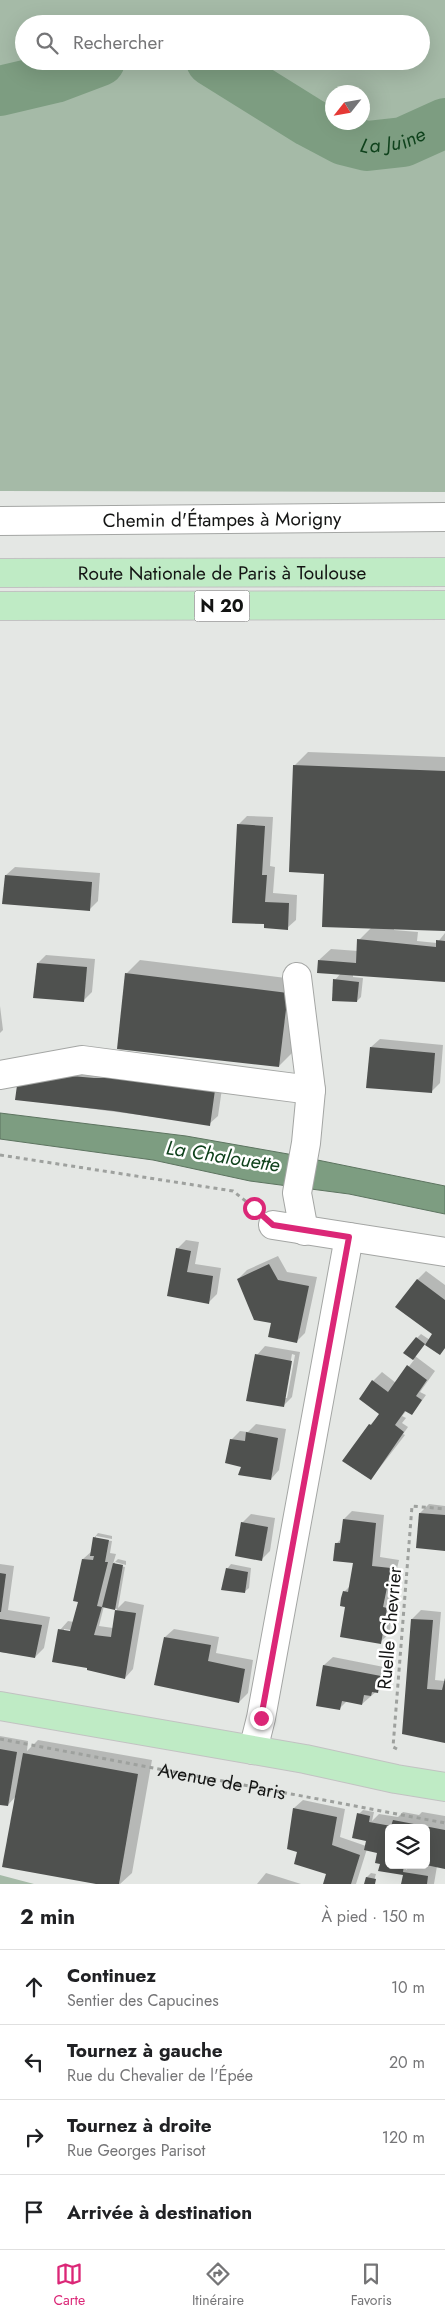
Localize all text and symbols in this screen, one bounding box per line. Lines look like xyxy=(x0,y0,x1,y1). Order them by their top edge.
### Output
search box xyxy=(15,15,430,70)
icon: search xyxy=(33,29,61,57)
text: Rechercher xyxy=(73,29,164,56)
north arrow xyxy=(325,85,370,130)
water label: La Juine xyxy=(357,120,430,161)
street label: Chemin d'Étampes à Morigny xyxy=(102,505,342,534)
street label: Route Nationale de Paris à Toulouse xyxy=(78,559,366,587)
road number: N 20 xyxy=(194,590,250,622)
water label: La Chalouette xyxy=(164,1133,282,1180)
route start xyxy=(243,1197,266,1220)
street label: Ruelle Chevrier xyxy=(371,1565,408,1691)
route end xyxy=(250,1707,273,1730)
street label: Avenue de Paris xyxy=(156,1756,288,1807)
map controls xyxy=(385,1824,430,1869)
button: layers xyxy=(385,1824,430,1869)
text: 2 min xyxy=(20,1902,75,1932)
text: À pied · 150 m xyxy=(321,1905,425,1928)
text: Continuez xyxy=(67,1962,156,1989)
icon: ahead xyxy=(20,1973,48,2001)
text: 10 m xyxy=(391,1976,425,1999)
text: Sentier des Capucines xyxy=(67,1989,219,2012)
text: Tournez à gauche xyxy=(67,2037,223,2064)
icon: left xyxy=(20,2048,48,2076)
text: 20 m xyxy=(389,2051,425,2074)
text: Rue du Chevalier de l'Épée xyxy=(67,2064,253,2087)
text: Tournez à droite xyxy=(67,2112,212,2139)
icon: right xyxy=(20,2123,48,2151)
text: 120 m xyxy=(382,2126,425,2149)
text: Rue Georges Parisot xyxy=(67,2139,205,2162)
icon: arrive xyxy=(20,2198,48,2226)
text: Arrivée à destination xyxy=(67,2199,252,2226)
tab: Carte xyxy=(53,2260,85,2310)
tab: Itinéraire xyxy=(192,2260,244,2310)
tab: Favoris xyxy=(351,2260,392,2310)

